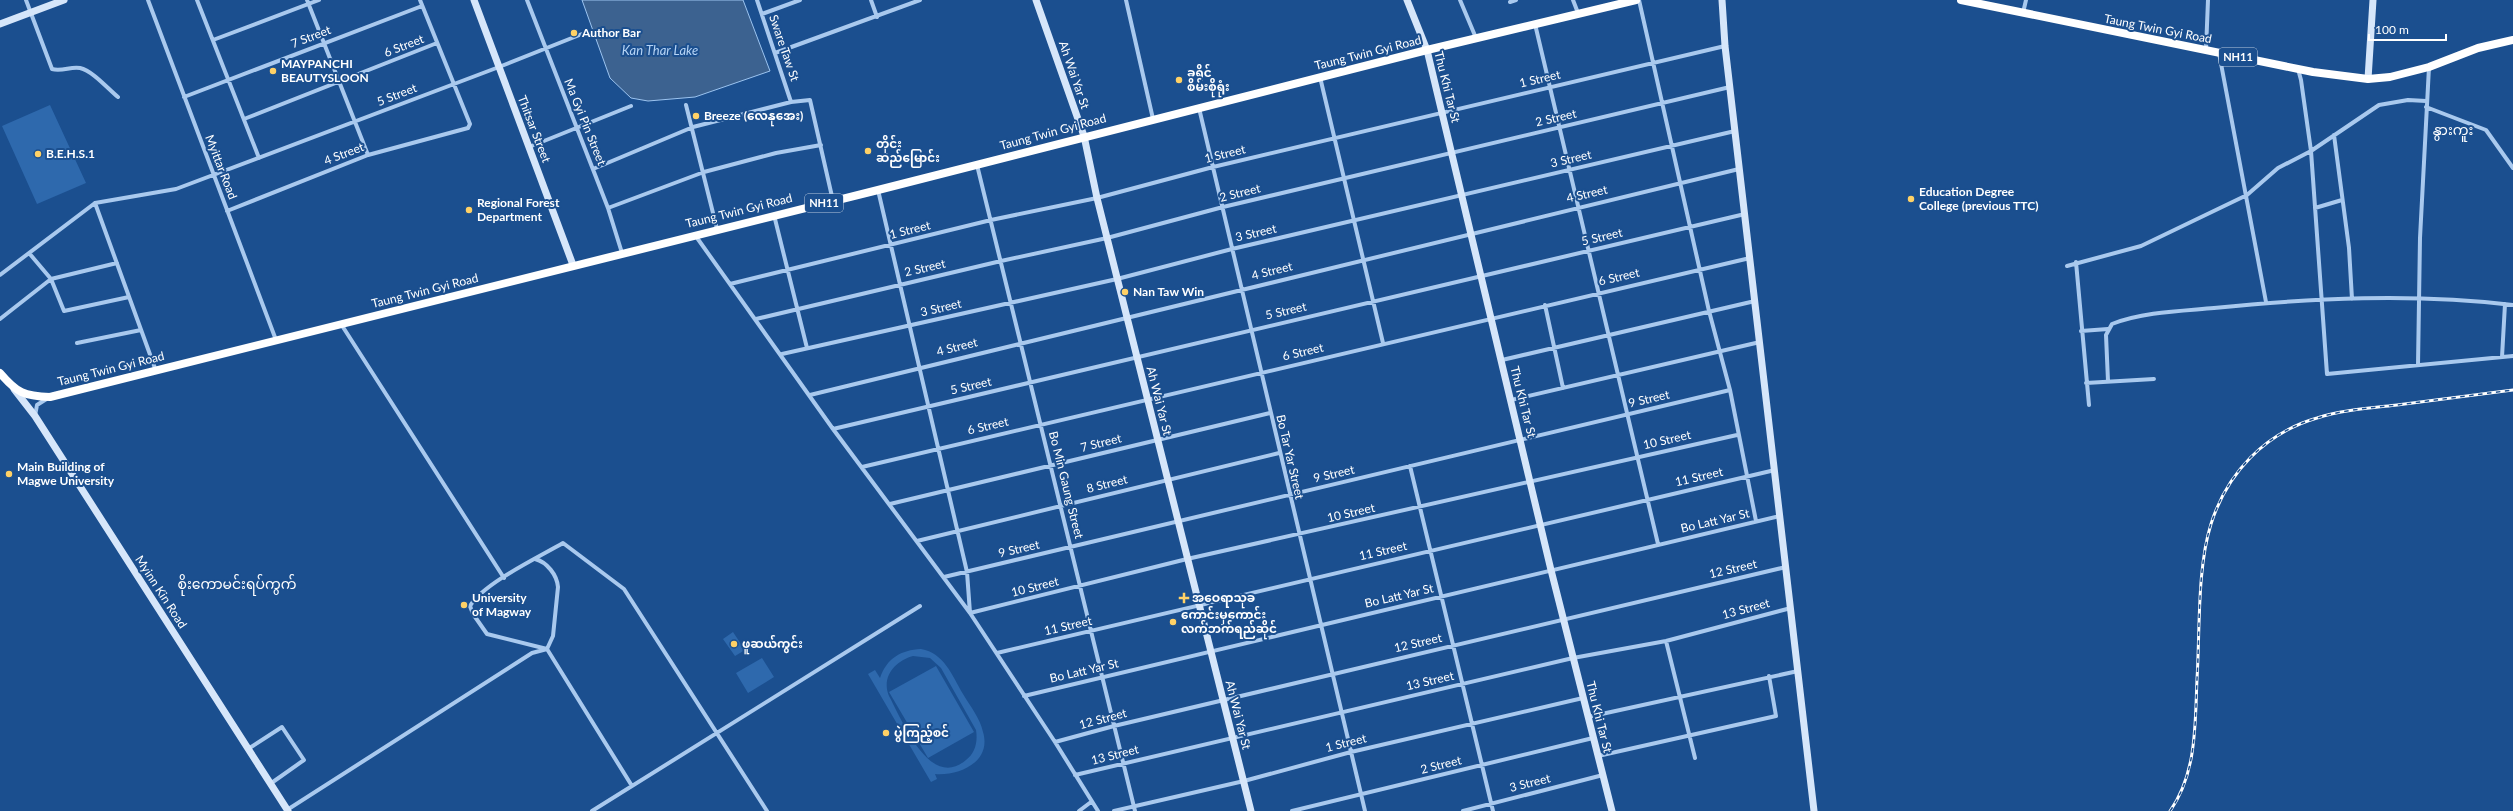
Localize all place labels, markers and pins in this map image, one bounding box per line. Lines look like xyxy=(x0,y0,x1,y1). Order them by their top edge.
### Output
place label: Author Bar xyxy=(581,25,641,40)
marker: Author Bar xyxy=(569,28,579,38)
place label: MAYPANCHI BEAUTYSLOON xyxy=(281,56,369,85)
place label: ခရိုင် စိမ်းစိုရုံး xyxy=(1187,63,1230,98)
marker: MAYPANCHI BEAUTYSLOON xyxy=(268,66,278,76)
marker: ခရိုင် စိမ်းစိုရုံး xyxy=(1174,75,1184,85)
place label: Breeze (လေနုအေး) xyxy=(704,108,803,127)
marker: Breeze (လေနုအေး) xyxy=(691,111,701,121)
place label: တိုင်း ဆည်မြောင်း xyxy=(876,134,940,168)
place label: B.E.H.S.1 xyxy=(46,146,95,161)
marker: တိုင်း ဆည်မြောင်း xyxy=(863,146,873,156)
marker: B.E.H.S.1 xyxy=(33,149,43,159)
place label: Education Degree College (previous TTC) xyxy=(1919,184,2038,213)
marker: Education Degree College (previous TTC) xyxy=(1906,194,1916,204)
place label: Regional Forest Department xyxy=(477,195,560,224)
marker: Regional Forest Department xyxy=(464,205,474,215)
place label: Nan Taw Win xyxy=(1133,284,1204,299)
marker: Nan Taw Win xyxy=(1120,287,1130,297)
place label: Main Building of Magwe University xyxy=(17,459,115,488)
marker: Main Building of Magwe University xyxy=(4,469,14,479)
place label: University of Magway xyxy=(472,590,532,619)
place label: အဝေရာသုခ xyxy=(1192,590,1255,609)
marker: အဝေရာသုခ xyxy=(1179,593,1189,603)
marker: University of Magway xyxy=(459,600,469,610)
place label: ကောင်းမှကောင်း လက်ဘက်ရည်ဆိုင် xyxy=(1181,605,1277,640)
marker: ကောင်းမှကောင်း လက်ဘက်ရည်ဆိုင် xyxy=(1168,617,1178,627)
place label: ဖူဆယ်ကွင်း xyxy=(742,634,803,655)
marker: ဖူဆယ်ကွင်း xyxy=(729,639,739,649)
place label: ပွဲကြည့်စင် xyxy=(894,723,949,743)
marker: ပွဲကြည့်စင် xyxy=(881,728,891,738)

